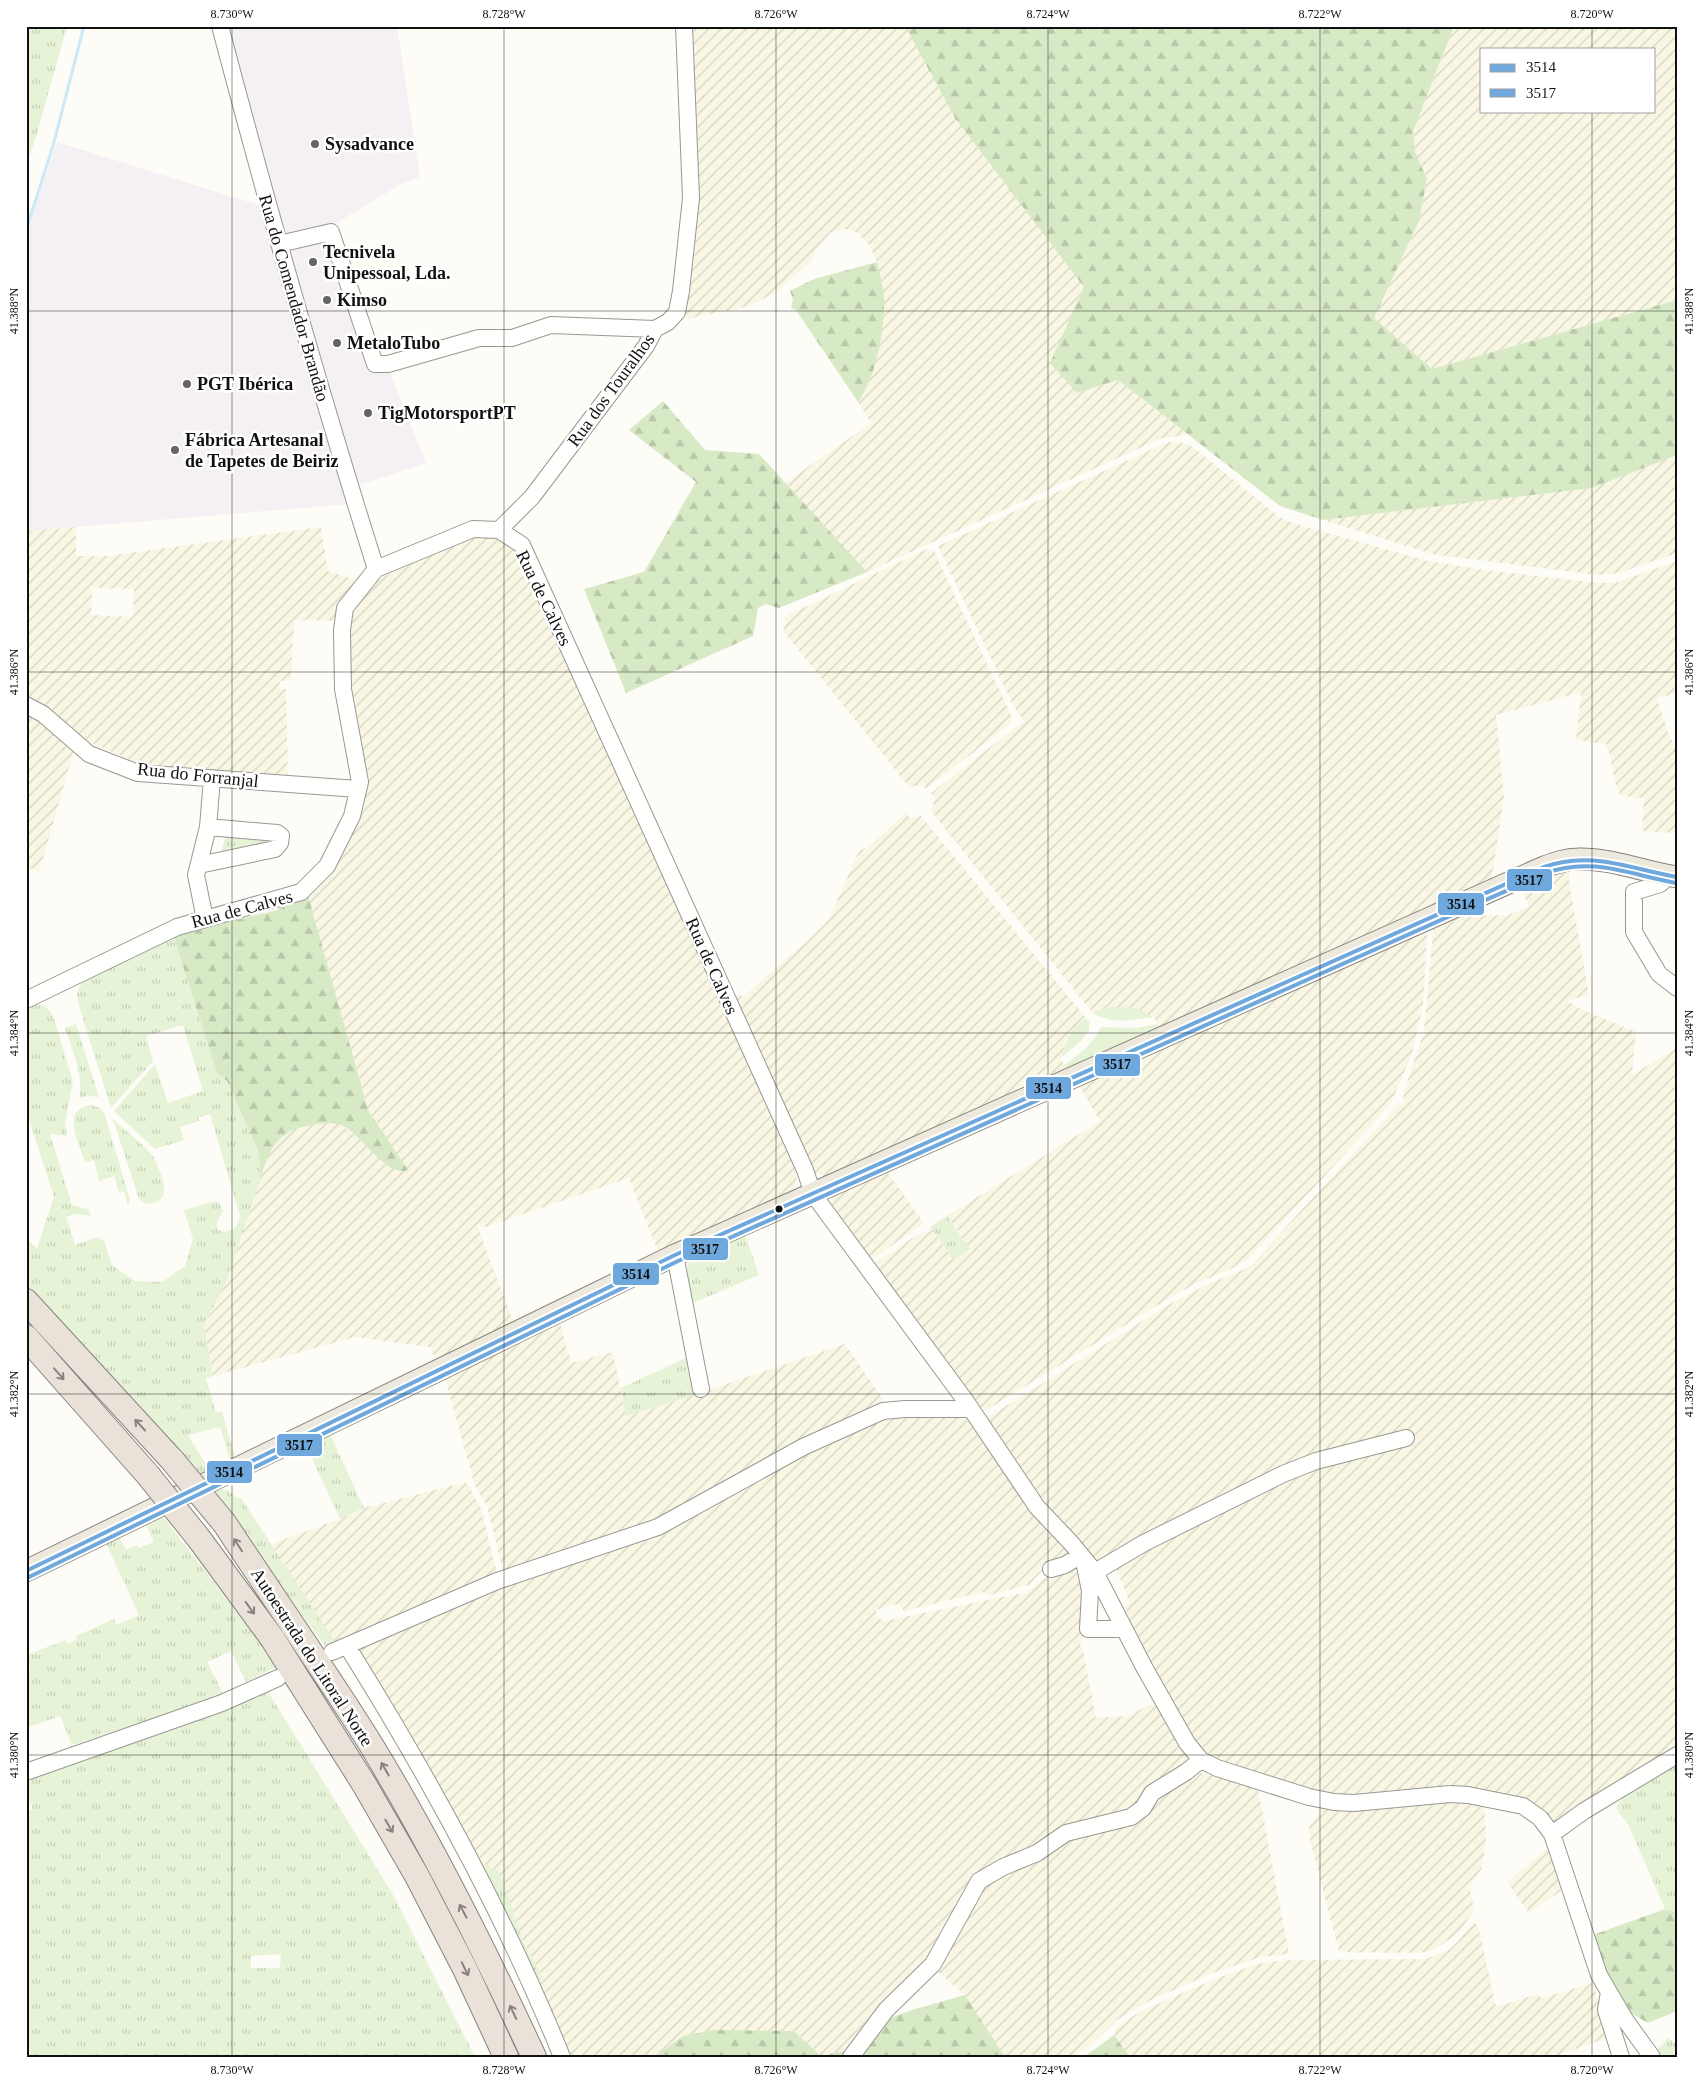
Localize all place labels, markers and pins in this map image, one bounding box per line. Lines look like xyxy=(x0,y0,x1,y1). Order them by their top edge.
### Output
place label: Sysadvance xyxy=(325,134,414,154)
marker: Sysadvance xyxy=(309,138,321,150)
place label: Tecnivela Unipessoal, Lda. xyxy=(323,242,451,283)
marker: Tecnivela Unipessoal, Lda. xyxy=(307,256,319,268)
place label: Kimso xyxy=(337,290,387,310)
marker: Kimso xyxy=(321,294,333,306)
place label: MetaloTubo xyxy=(347,333,440,353)
marker: MetaloTubo xyxy=(331,337,343,349)
place label: PGT Ibérica xyxy=(197,374,293,394)
marker: PGT Ibérica xyxy=(181,378,193,390)
place label: TigMotorsportPT xyxy=(378,403,516,423)
marker: TigMotorsportPT xyxy=(362,407,374,419)
place label: Fábrica Artesanal de Tapetes de Beiriz xyxy=(185,430,339,471)
marker: Fábrica Artesanal de Tapetes de Beiriz xyxy=(169,444,181,456)
unlabelled marker xyxy=(774,1204,784,1214)

